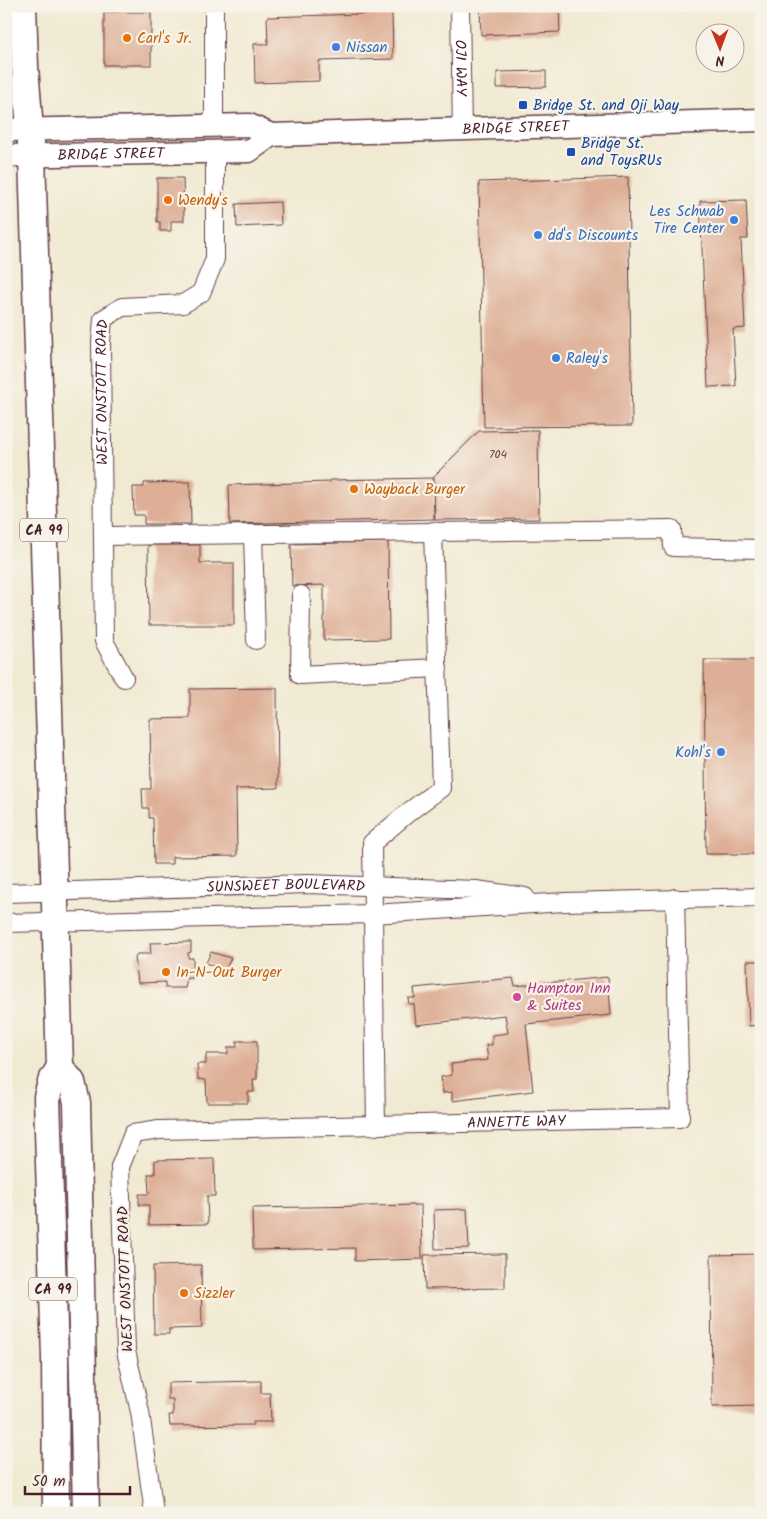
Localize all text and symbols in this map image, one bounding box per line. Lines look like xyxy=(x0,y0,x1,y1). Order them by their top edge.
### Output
north arrow xyxy=(694,22,744,72)
place label: Carl's Jr. xyxy=(137,27,192,51)
marker: Carl's Jr. xyxy=(121,32,133,44)
place label: Nissan xyxy=(346,36,388,60)
street label: OJI WAY xyxy=(448,40,472,98)
marker: Nissan xyxy=(330,41,342,53)
text: N xyxy=(715,49,725,71)
place label: Bridge St. and Oji Way xyxy=(533,94,680,118)
marker: Bridge St. and Oji Way xyxy=(517,99,529,111)
street label: BRIDGE STREET xyxy=(462,115,572,142)
place label: Bridge St. and ToysRUs xyxy=(581,132,663,173)
street label: BRIDGE STREET xyxy=(57,142,167,168)
marker: Bridge St. and ToysRUs xyxy=(565,146,577,158)
place label: Wendy's xyxy=(178,189,228,213)
marker: Wendy's xyxy=(162,194,174,206)
place label: Les Schwab Tire Center xyxy=(649,200,725,241)
marker: Les Schwab Tire Center xyxy=(728,214,740,226)
place label: dd's Discounts xyxy=(548,224,639,248)
marker: dd's Discounts xyxy=(532,229,544,241)
street label: WEST ONSTOTT ROAD xyxy=(90,318,116,465)
place label: Raley's xyxy=(566,347,608,371)
marker: Raley's xyxy=(550,352,562,364)
house number: 704 xyxy=(489,445,507,464)
place label: Wayback Burger xyxy=(364,478,466,502)
marker: Wayback Burger xyxy=(348,483,360,495)
road number: CA 99 xyxy=(20,518,68,542)
place label: Kohl's xyxy=(675,741,712,765)
marker: Kohl's xyxy=(715,746,727,758)
street label: SUNSWEET BOULEVARD xyxy=(206,873,366,900)
place label: In-N-Out Burger xyxy=(176,961,282,985)
marker: In-N-Out Burger xyxy=(160,966,172,978)
place label: Hampton Inn & Suites xyxy=(527,977,610,1018)
marker: Hampton Inn & Suites xyxy=(511,991,523,1003)
street label: ANNETTE WAY xyxy=(467,1110,567,1136)
street label: WEST ONSTOTT ROAD xyxy=(111,1205,141,1352)
road number: CA 99 xyxy=(29,1278,77,1300)
place label: Sizzler xyxy=(194,1282,235,1306)
marker: Sizzler xyxy=(178,1287,190,1299)
scale bar xyxy=(25,1464,130,1496)
text: 50 m xyxy=(32,1470,66,1494)

